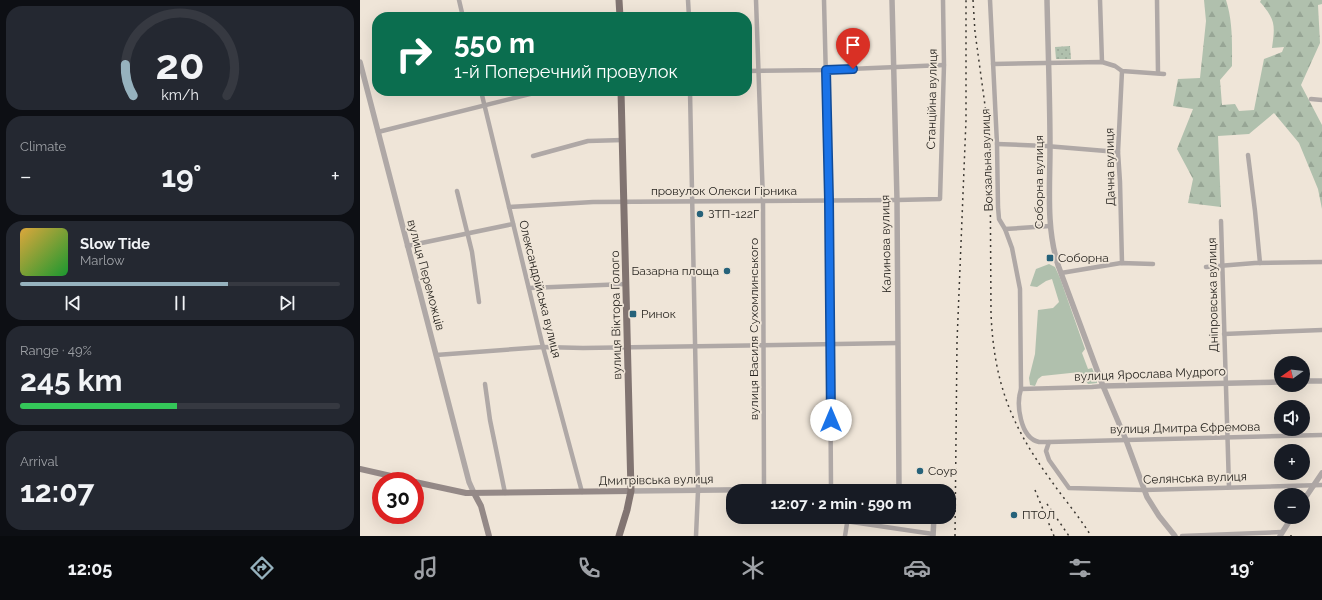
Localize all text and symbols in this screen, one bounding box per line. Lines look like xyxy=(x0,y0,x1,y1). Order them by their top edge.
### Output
text: 550 m xyxy=(454,27,535,60)
icon: right xyxy=(388,28,440,80)
pin xyxy=(836,28,870,69)
icon: arrive xyxy=(842,34,864,56)
text: 20 xyxy=(156,40,204,89)
street label: Станційна вулиця xyxy=(924,48,940,150)
text: 1-й Поперечний провулок xyxy=(454,61,678,82)
text: km/h xyxy=(161,87,199,103)
street label: Вокзальна вулиця xyxy=(978,108,996,212)
street label: Дачна вулиця xyxy=(1102,128,1118,206)
street label: Соборна вулиця xyxy=(1032,135,1046,229)
text: Climate xyxy=(20,139,66,154)
text: 19° xyxy=(161,159,201,194)
text: − xyxy=(20,163,32,189)
text: + xyxy=(331,163,340,189)
street label: провулок Олекси Гірника xyxy=(651,184,797,198)
street label: Калинова вулиця xyxy=(878,195,894,293)
place label: ЗТП-122Г xyxy=(708,207,759,221)
marker: ЗТП-122Г xyxy=(695,209,705,219)
street label: вулиця Переможців xyxy=(404,218,448,332)
street label: Олександрійська вулиця xyxy=(516,219,564,359)
text: Slow Tide xyxy=(80,235,150,253)
street label: вулиця Василя Сухомлинського xyxy=(747,238,761,420)
street label: Дніпровська вулиця xyxy=(1205,238,1221,352)
street label: вулиця Віктора Голого xyxy=(608,250,624,380)
place label: Соборна xyxy=(1058,251,1109,265)
text: Marlow xyxy=(80,253,125,268)
marker: Соборна xyxy=(1045,253,1055,263)
place label: Базарна площа xyxy=(631,264,719,278)
marker: Базарна площа xyxy=(722,266,732,276)
icon: previous xyxy=(62,292,84,314)
icon: pause xyxy=(169,292,191,314)
icon: next xyxy=(276,292,298,314)
place label: Ринок xyxy=(641,307,676,321)
marker: Ринок xyxy=(628,309,638,319)
text: Range · 49% xyxy=(20,343,92,358)
north arrow xyxy=(1274,356,1310,392)
map controls xyxy=(1274,356,1310,524)
text: 245 km xyxy=(20,363,123,398)
street label: вулиця Ярослава Мудрого xyxy=(1074,364,1226,384)
position arrow xyxy=(810,399,852,441)
button: sound xyxy=(1274,400,1310,436)
street label: вулиця Дмитра Єфремова xyxy=(1110,420,1260,436)
button: + xyxy=(1274,444,1310,480)
text: Arrival xyxy=(20,454,58,469)
place label: Соур xyxy=(928,464,957,478)
marker: Соур xyxy=(915,466,925,476)
street label: Селянська вулиця xyxy=(1143,469,1247,487)
speed limit sign: 30 xyxy=(372,472,424,524)
street label: Дмитрівська вулиця xyxy=(598,472,714,488)
text: 12:07 xyxy=(20,474,94,509)
button: − xyxy=(1274,488,1310,524)
text: 12:07 · 2 min · 590 m xyxy=(770,495,912,513)
place label: ПТОЛ xyxy=(1022,508,1055,522)
marker: ПТОЛ xyxy=(1009,510,1019,520)
icon: directions xyxy=(248,554,276,582)
icon: music xyxy=(412,554,440,582)
icon: phone xyxy=(575,554,603,582)
icon: climate xyxy=(739,554,767,582)
icon: car xyxy=(903,554,931,582)
icon: filters xyxy=(1066,554,1094,582)
text: 12:05 xyxy=(68,558,112,579)
text: 19° xyxy=(1230,558,1254,579)

